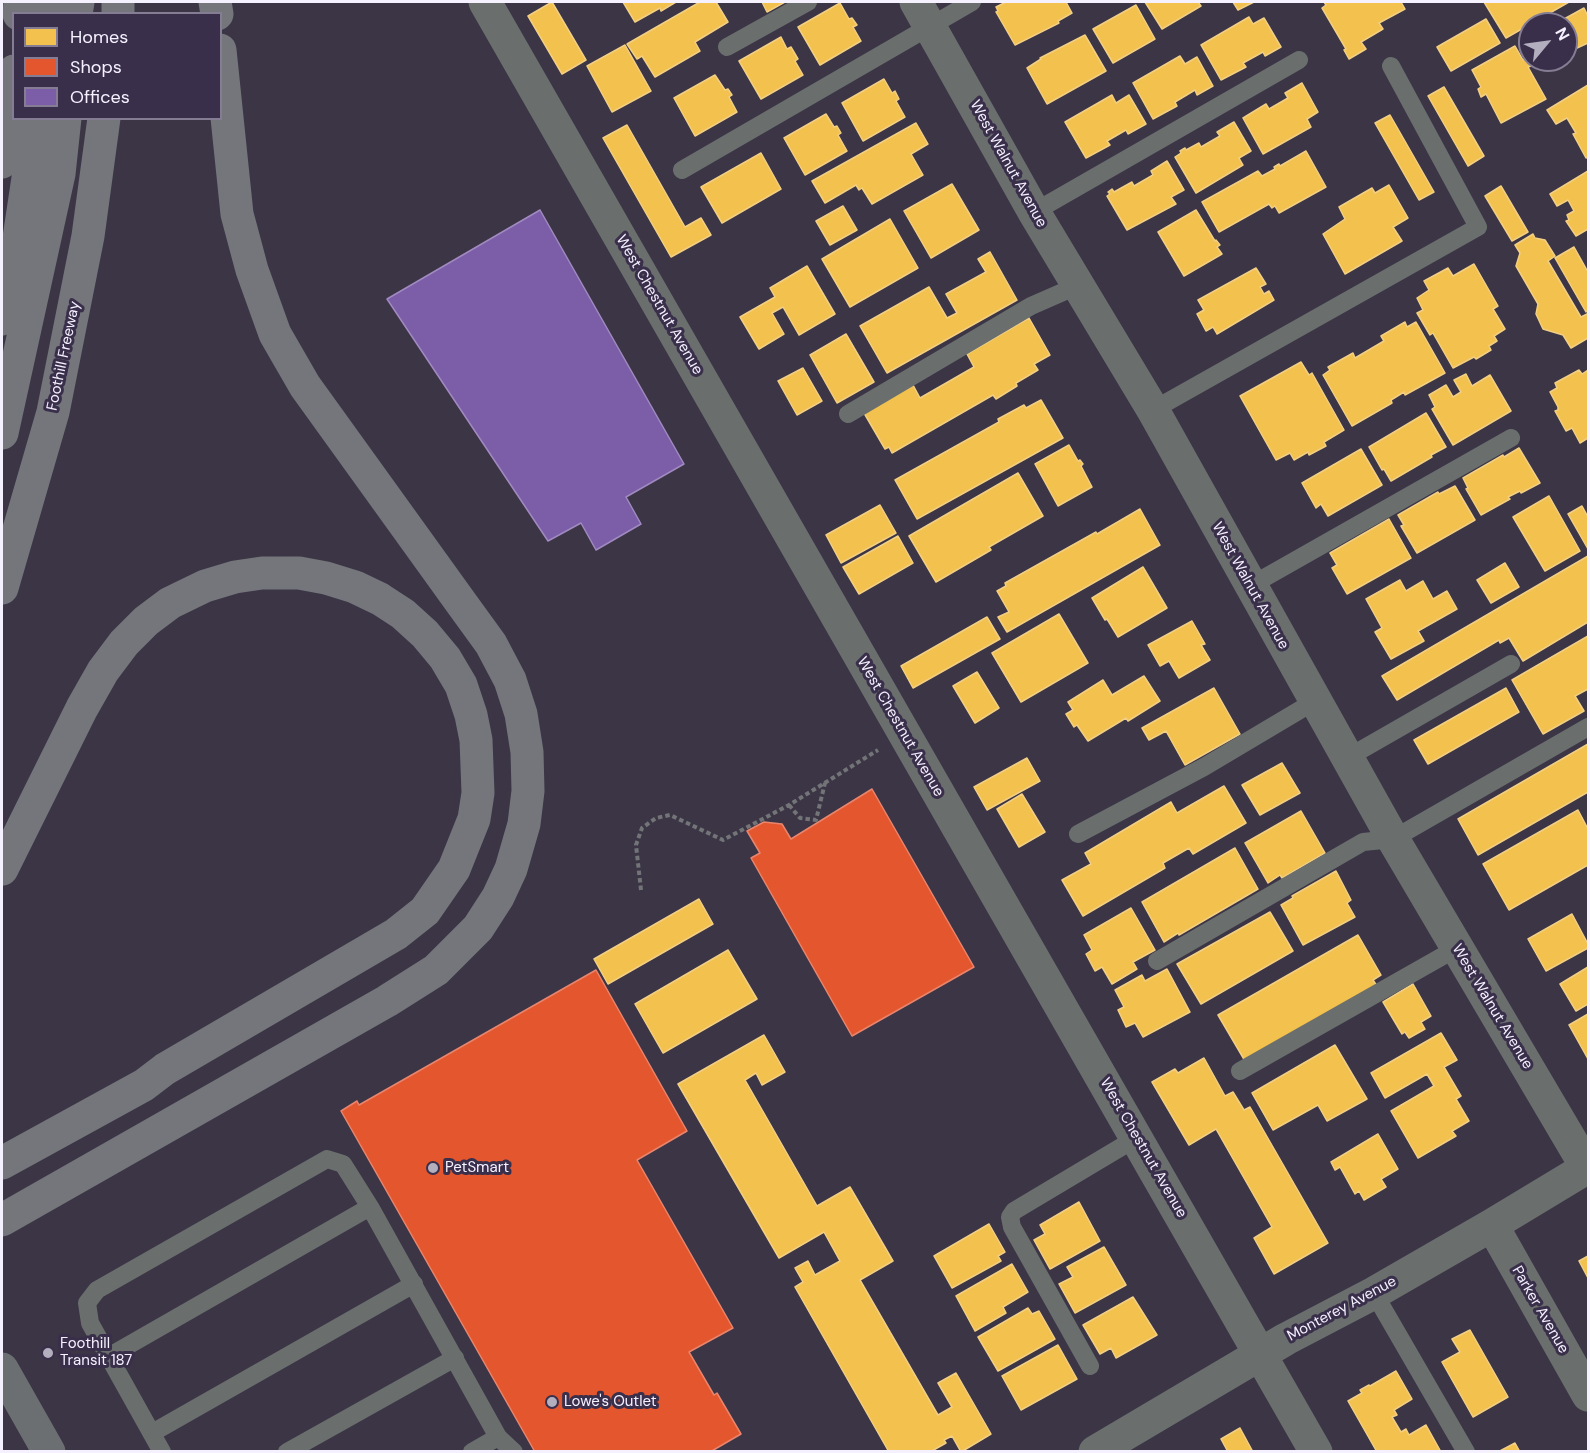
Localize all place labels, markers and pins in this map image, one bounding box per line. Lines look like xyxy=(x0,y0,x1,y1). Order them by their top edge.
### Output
place label: PetSmart xyxy=(445,1159,509,1177)
marker: PetSmart xyxy=(426,1161,440,1175)
place label: Foothill Transit 187 xyxy=(60,1335,132,1370)
marker: Foothill Transit 187 xyxy=(41,1346,55,1360)
place label: Lowe's Outlet xyxy=(564,1393,657,1411)
marker: Lowe's Outlet xyxy=(545,1395,559,1409)

